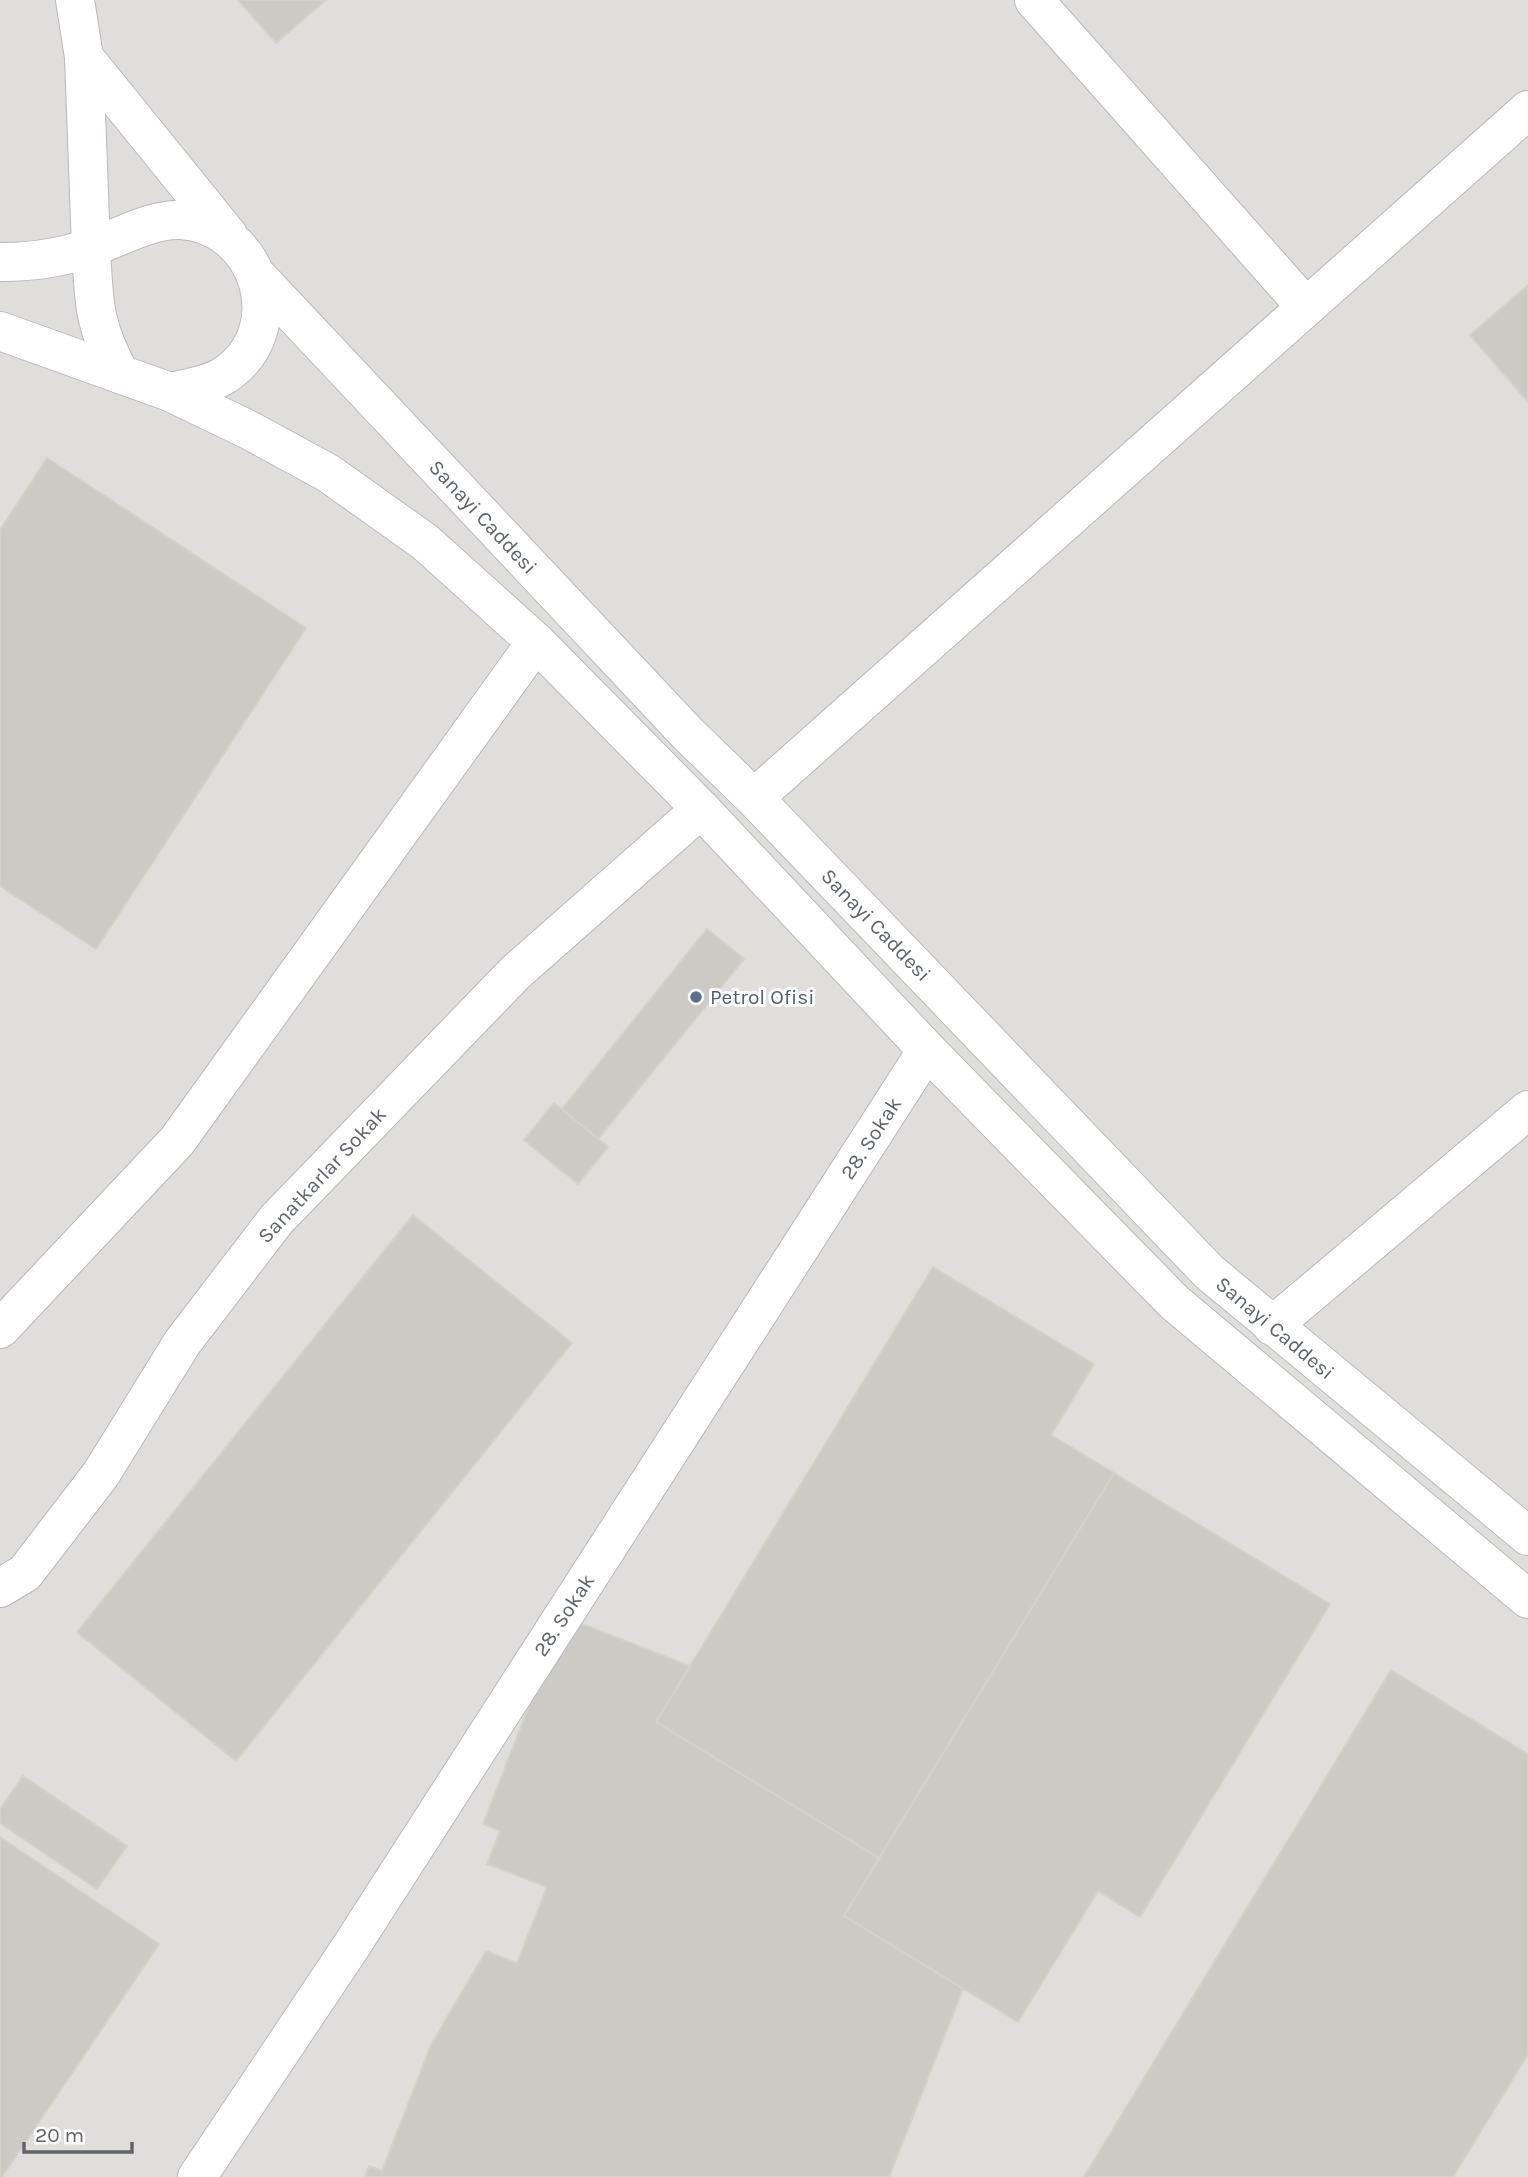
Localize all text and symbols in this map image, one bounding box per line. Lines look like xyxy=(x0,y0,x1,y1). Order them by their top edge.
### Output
street label: Sanayi Caddesi xyxy=(424,455,542,579)
street label: Sanayi Caddesi xyxy=(816,864,936,986)
place label: Petrol Ofisi xyxy=(710,985,815,1009)
marker: Petrol Ofisi xyxy=(688,989,704,1005)
street label: 28. Sokak xyxy=(836,1092,907,1184)
street label: Sanatkarlar Sokak xyxy=(253,1102,391,1248)
street label: Sanayi Caddesi xyxy=(1211,1272,1339,1384)
street label: 28. Sokak xyxy=(529,1569,600,1661)
scale bar xyxy=(24,2110,133,2154)
text: 20 m xyxy=(35,2123,84,2147)

